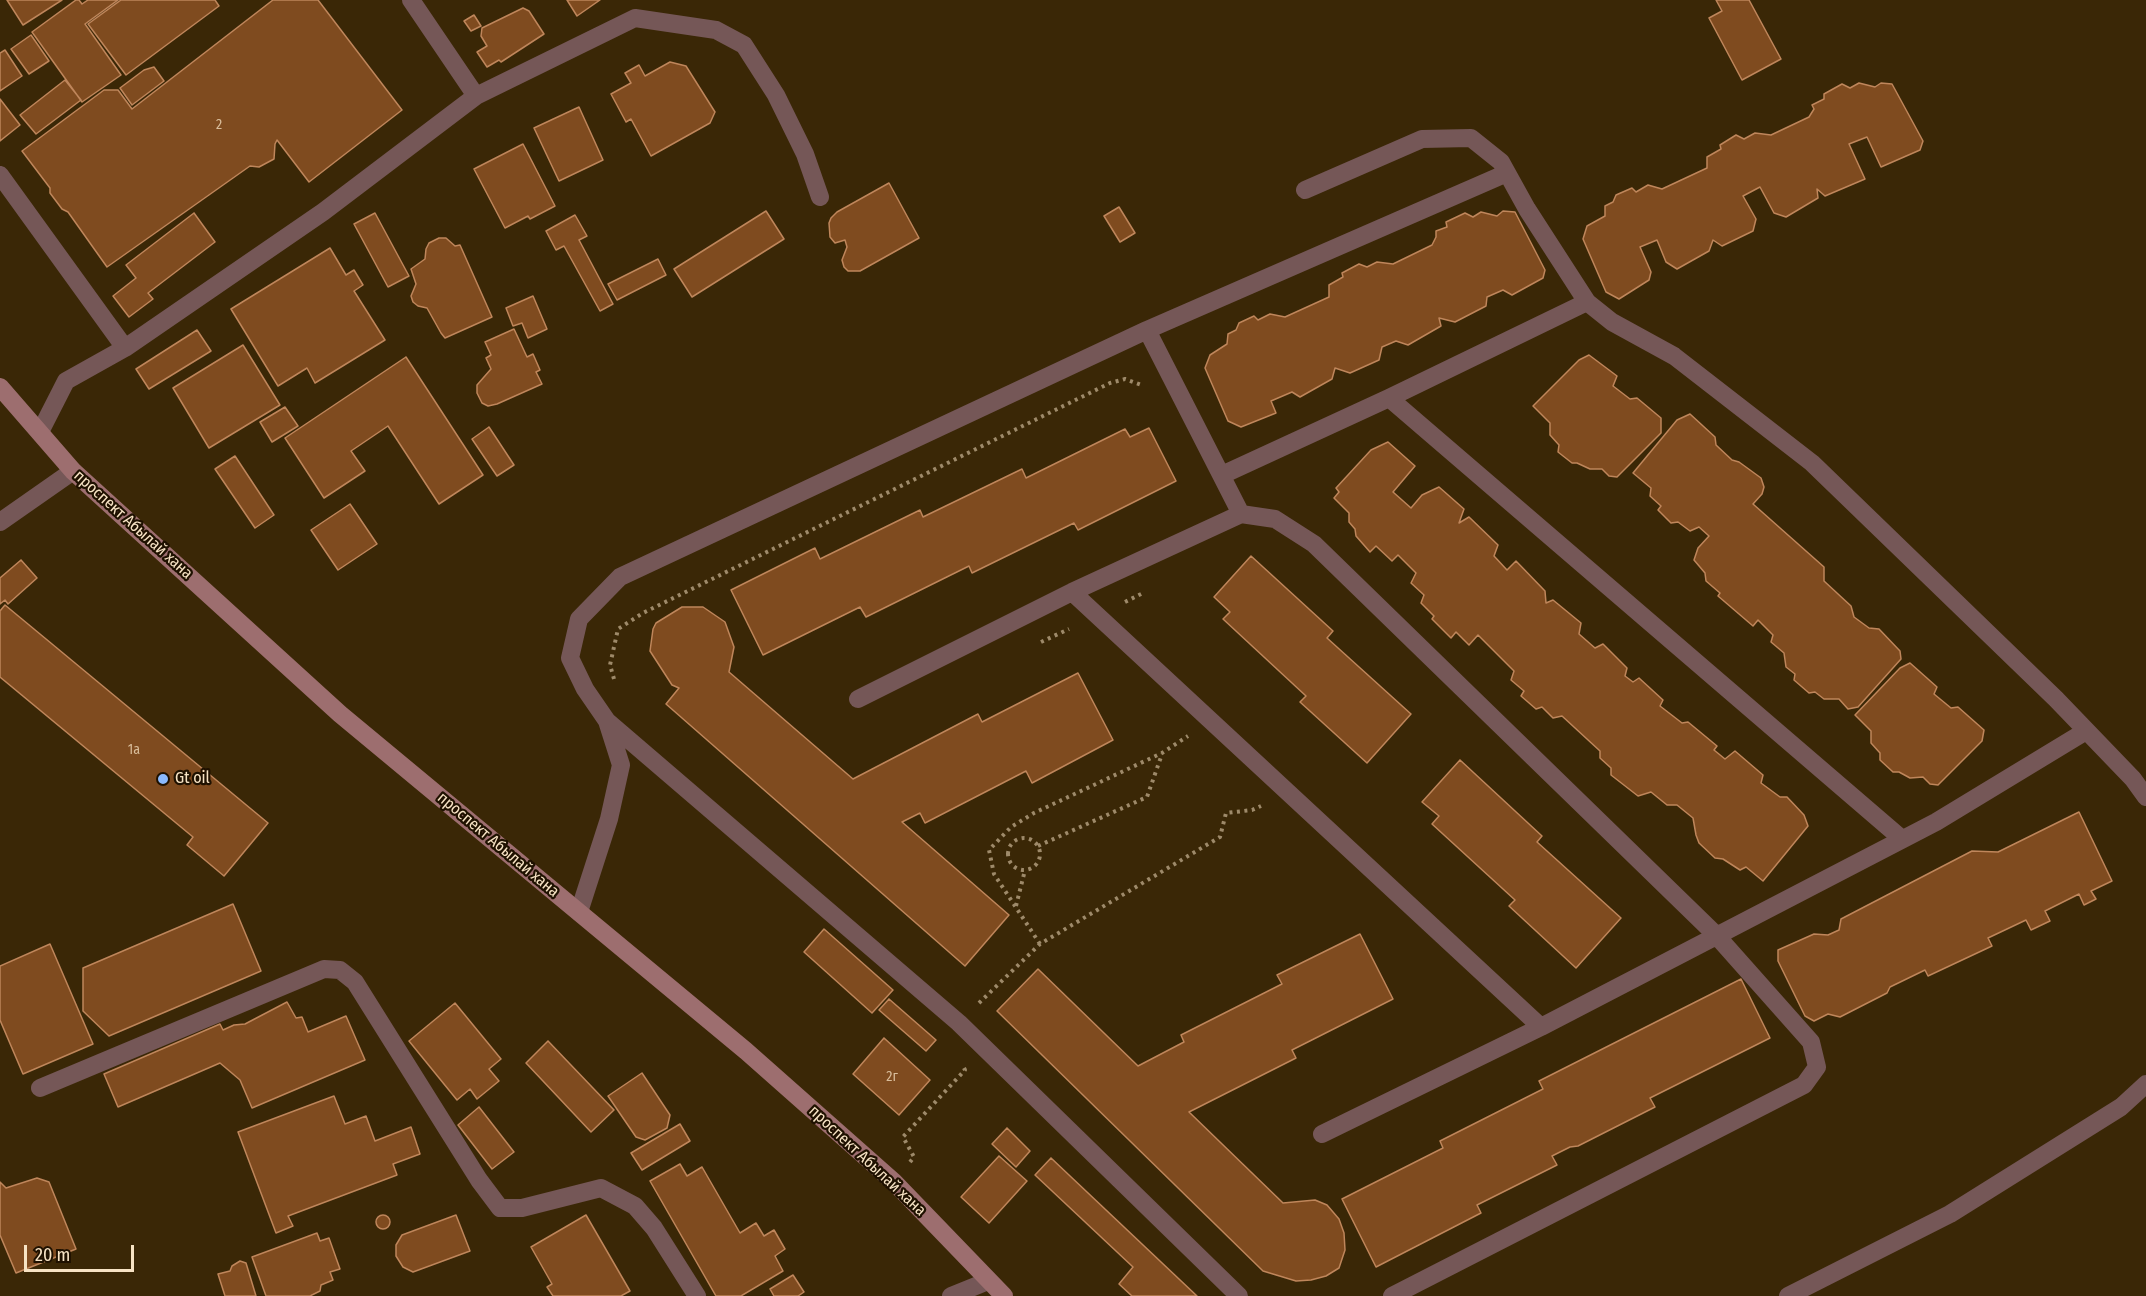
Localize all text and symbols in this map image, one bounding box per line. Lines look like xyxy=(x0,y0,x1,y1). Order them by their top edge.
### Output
house number: 2 xyxy=(216,117,222,133)
street label: проспект Абылай хана xyxy=(70,467,196,583)
house number: 1а xyxy=(128,742,140,758)
place label: Gt oil xyxy=(175,769,210,789)
marker: Gt oil xyxy=(156,772,170,786)
street label: проспект Абылай хана xyxy=(433,788,563,902)
house number: 2г xyxy=(886,1069,898,1085)
street label: проспект Абылай хана xyxy=(804,1102,930,1220)
scale bar xyxy=(27,1233,136,1271)
text: 20 m xyxy=(35,1244,70,1266)

